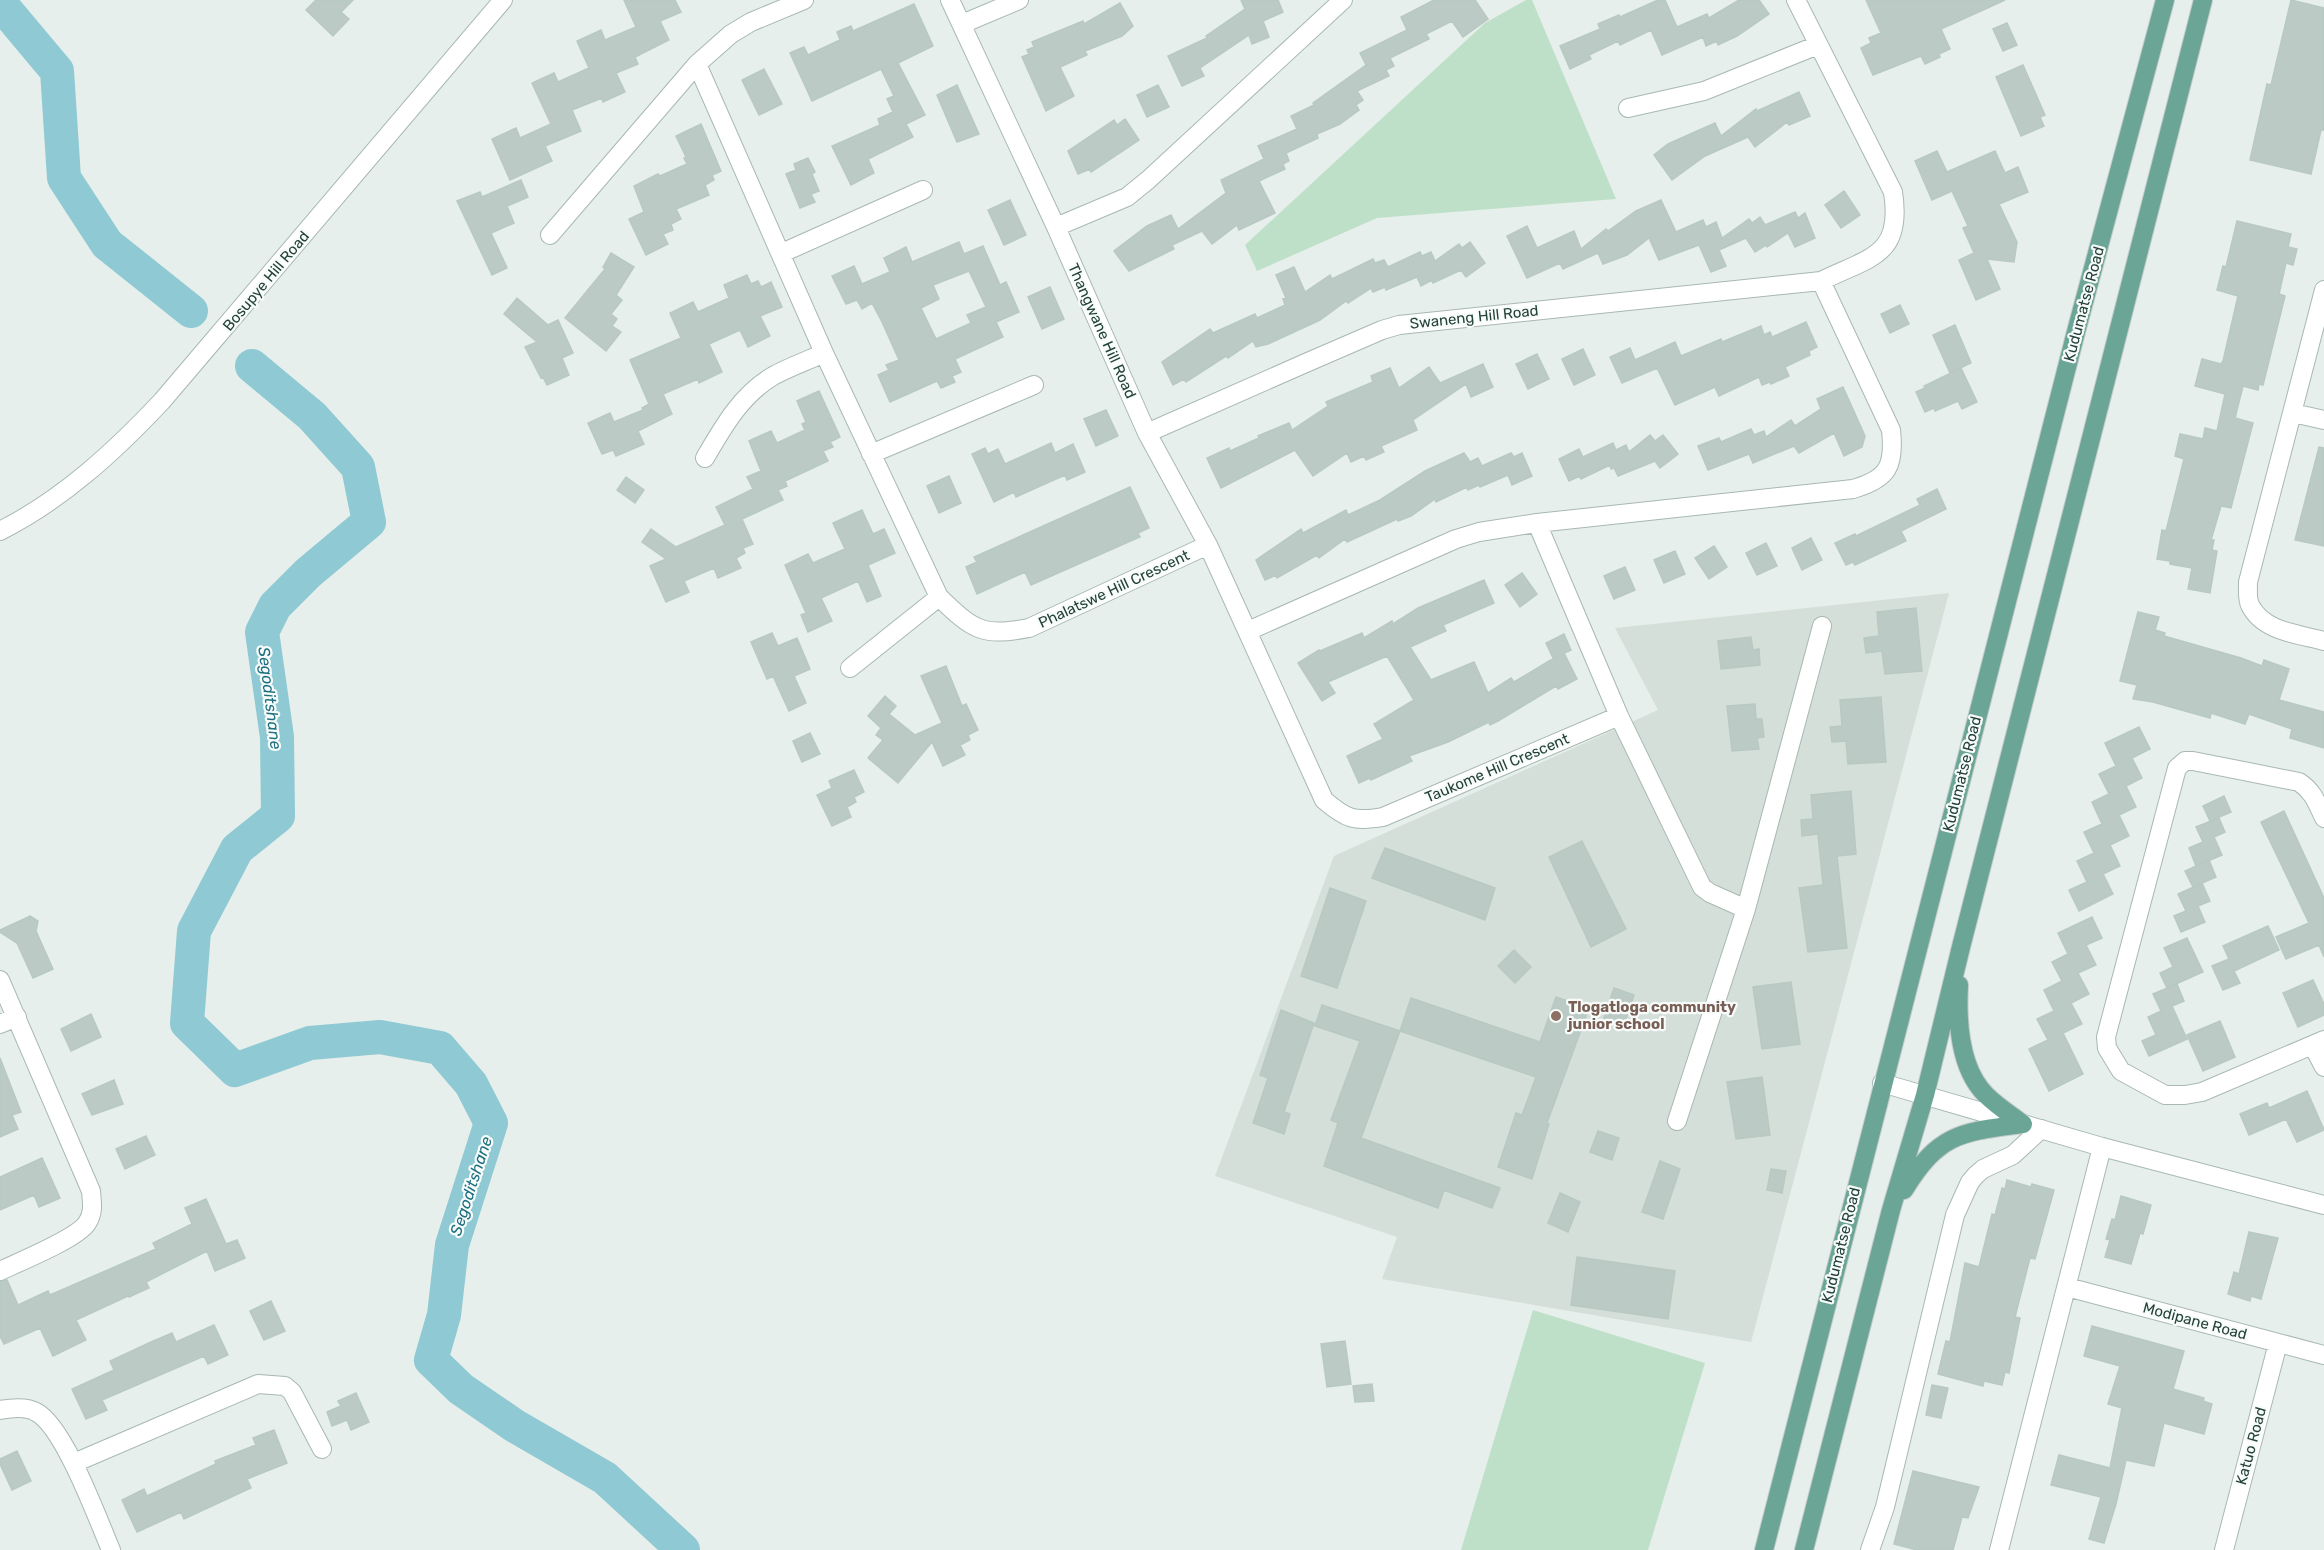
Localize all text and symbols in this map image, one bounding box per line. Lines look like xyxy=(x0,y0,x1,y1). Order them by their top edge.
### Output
street label: Bosupye Hill Road xyxy=(219,227,313,335)
street label: Kudumatse Road xyxy=(2060,245,2108,363)
street label: Thangwane Hill Road xyxy=(1064,261,1140,401)
street label: Swaneng Hill Road xyxy=(1409,301,1539,333)
street label: Phalatswe Hill Crescent xyxy=(1036,546,1192,632)
water label: Segoditshane xyxy=(254,646,286,750)
street label: Kudumatse Road xyxy=(1939,714,1985,834)
street label: Taukome Hill Crescent xyxy=(1422,729,1572,806)
place label: Tlogatloga community junior school xyxy=(1567,998,1736,1033)
marker: Tlogatloga community junior school xyxy=(1549,1009,1563,1023)
water label: Segoditshane xyxy=(446,1134,496,1238)
street label: Kudumatse Road xyxy=(1818,1185,1864,1305)
street label: Modipane Road xyxy=(2141,1298,2249,1344)
street label: Katuo Road xyxy=(2232,1405,2270,1487)

